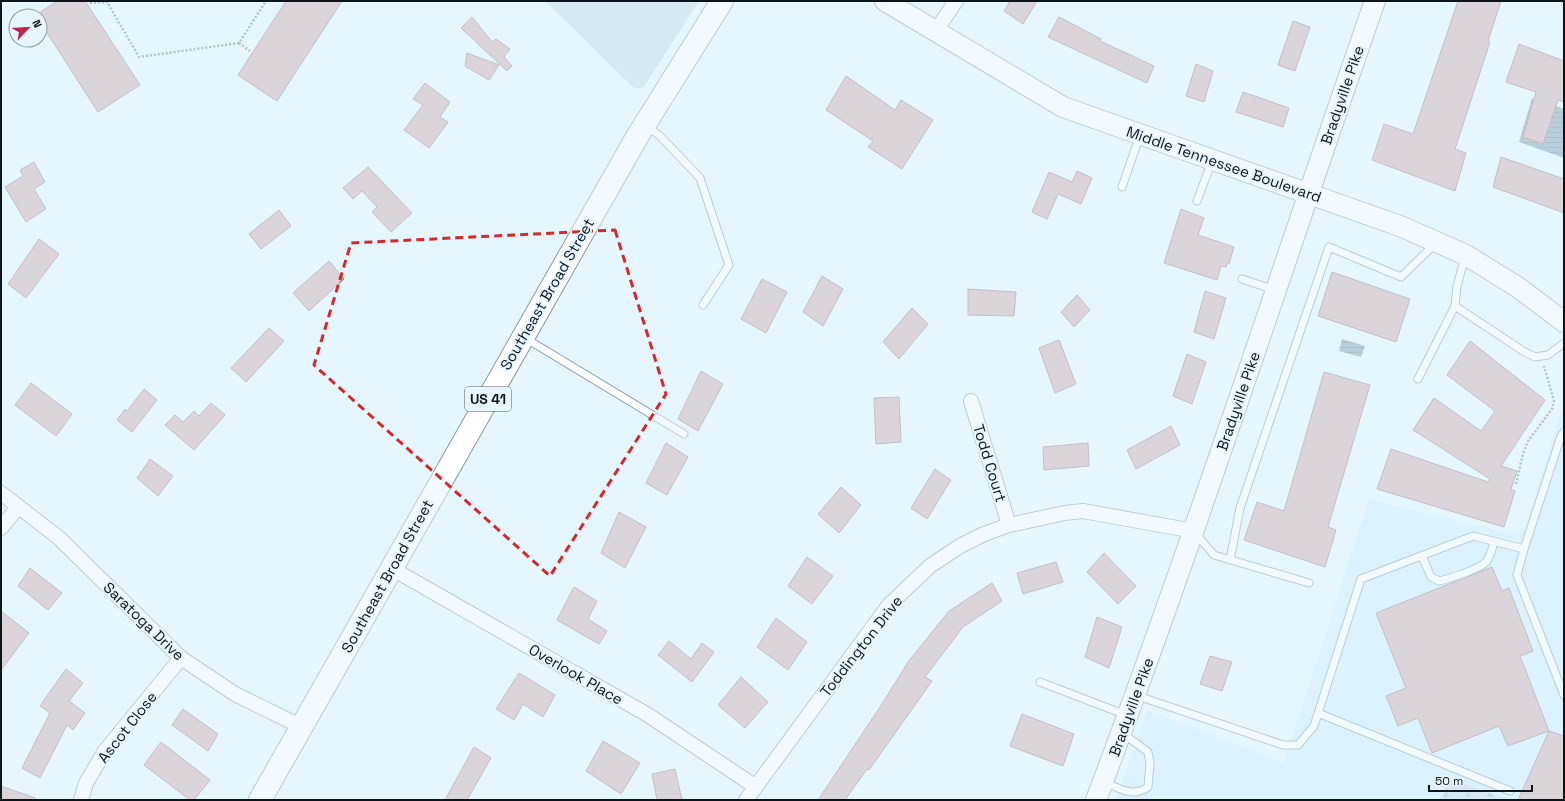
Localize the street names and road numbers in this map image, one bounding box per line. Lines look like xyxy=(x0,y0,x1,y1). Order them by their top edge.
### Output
street label: Bradyville Pike xyxy=(1316,43,1368,147)
street label: Middle Tennessee Boulevard xyxy=(1124,122,1324,206)
street label: Southeast Broad Street xyxy=(496,215,598,373)
street label: Bradyville Pike xyxy=(1212,349,1264,453)
road number: US 41 xyxy=(465,387,511,411)
street label: Todd Court xyxy=(969,422,1011,504)
street label: Southeast Broad Street xyxy=(337,496,437,656)
street label: Saratoga Drive xyxy=(100,578,189,664)
street label: Toddington Drive xyxy=(816,591,907,700)
street label: Overlook Place xyxy=(526,639,627,709)
street label: Bradyville Pike xyxy=(1104,655,1158,759)
street label: Ascot Close xyxy=(93,687,161,767)

